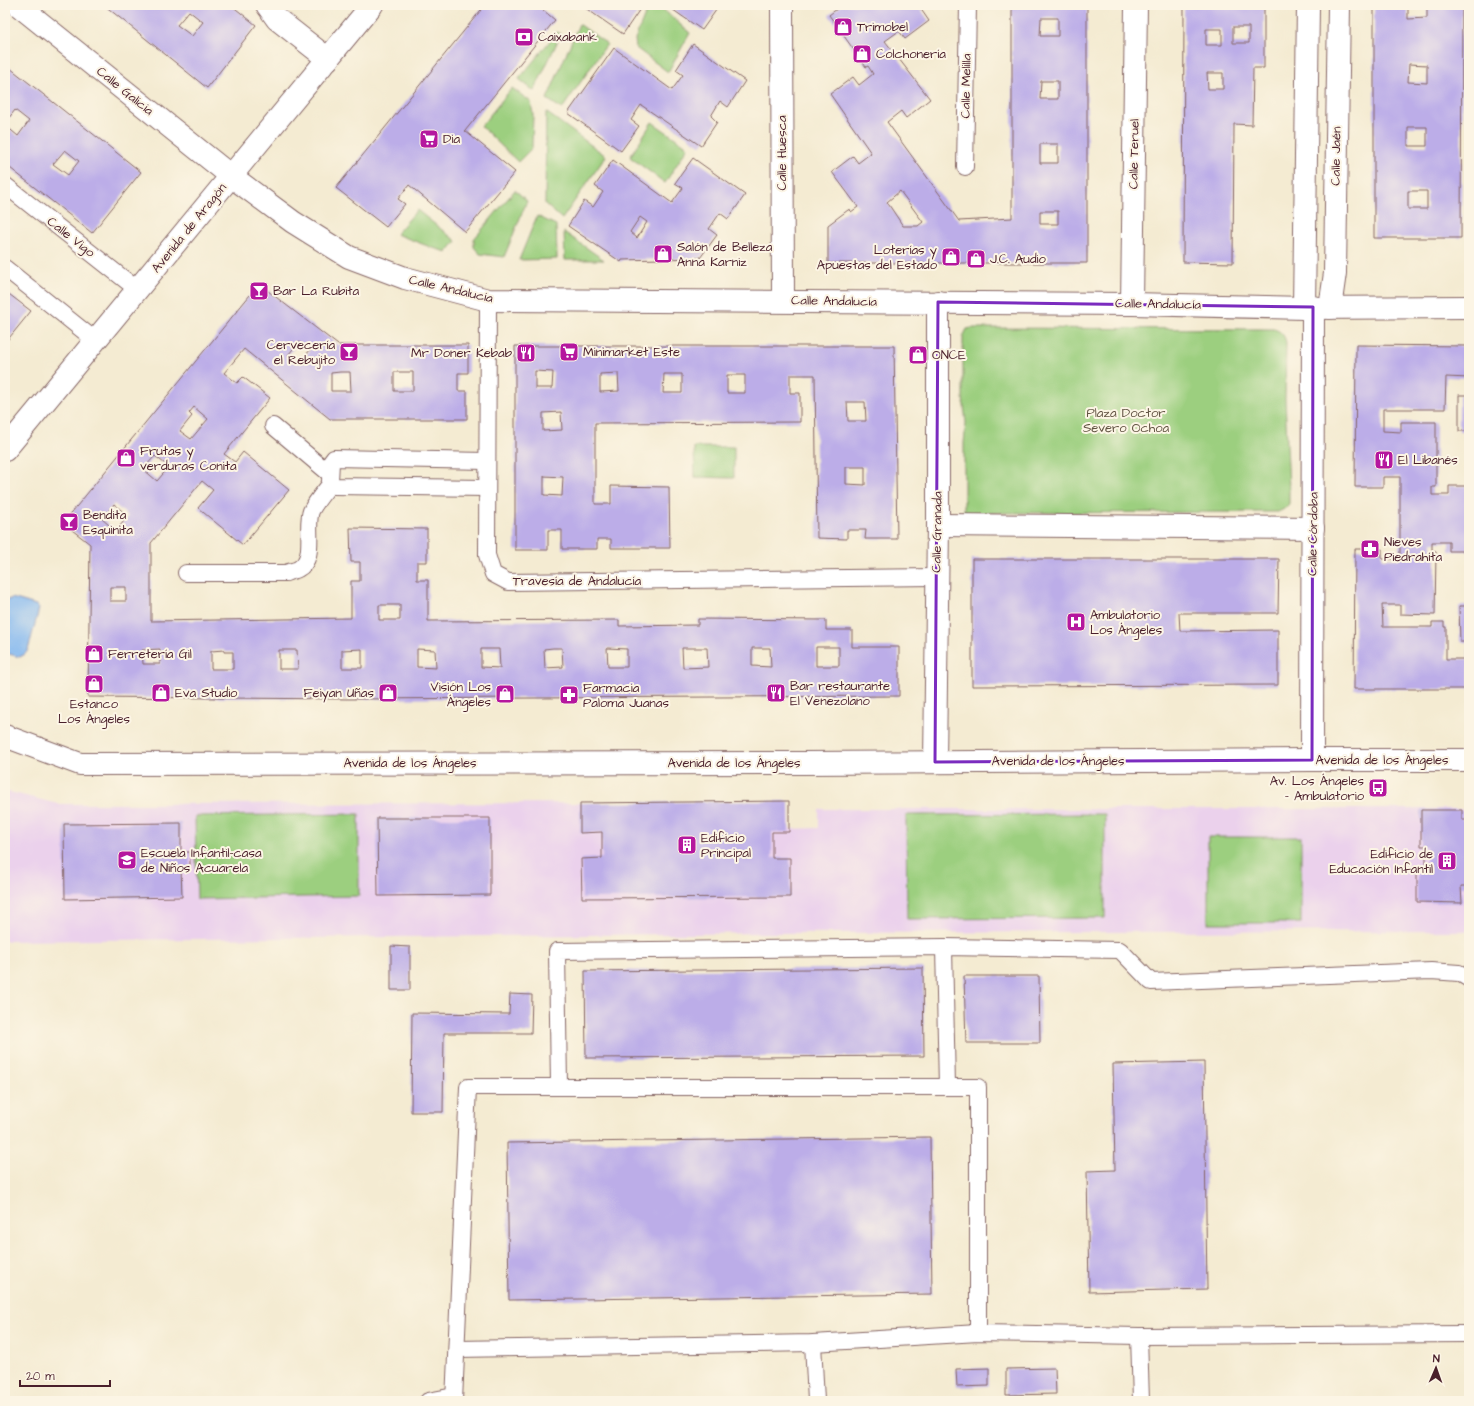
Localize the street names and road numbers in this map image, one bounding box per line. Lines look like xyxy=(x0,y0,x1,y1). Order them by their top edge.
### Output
street label: Calle Melilla xyxy=(956,53,976,118)
street label: Calle Galicia xyxy=(93,62,158,120)
street label: Calle Huesca xyxy=(773,115,791,191)
street label: Calle Teruel xyxy=(1124,119,1144,189)
street label: Calle Jaén xyxy=(1326,126,1346,186)
street label: Avenida de Aragón xyxy=(147,179,232,277)
street label: Calle Vigo xyxy=(43,213,99,263)
street label: Calle Andalucía xyxy=(407,271,495,307)
street label: Calle Andalucía xyxy=(791,291,877,311)
street label: Calle Andalucía xyxy=(1115,294,1201,314)
street label: Calle Granada xyxy=(927,491,947,573)
street label: Calle Córdoba xyxy=(1303,492,1323,576)
street label: Travesía de Andalucía xyxy=(513,572,642,590)
street label: Avenida de los Ángeles xyxy=(1315,751,1449,770)
street label: Avenida de los Ángeles xyxy=(991,752,1125,771)
street label: Avenida de los Ángeles xyxy=(343,754,477,773)
street label: Avenida de los Ángeles xyxy=(667,754,801,773)

